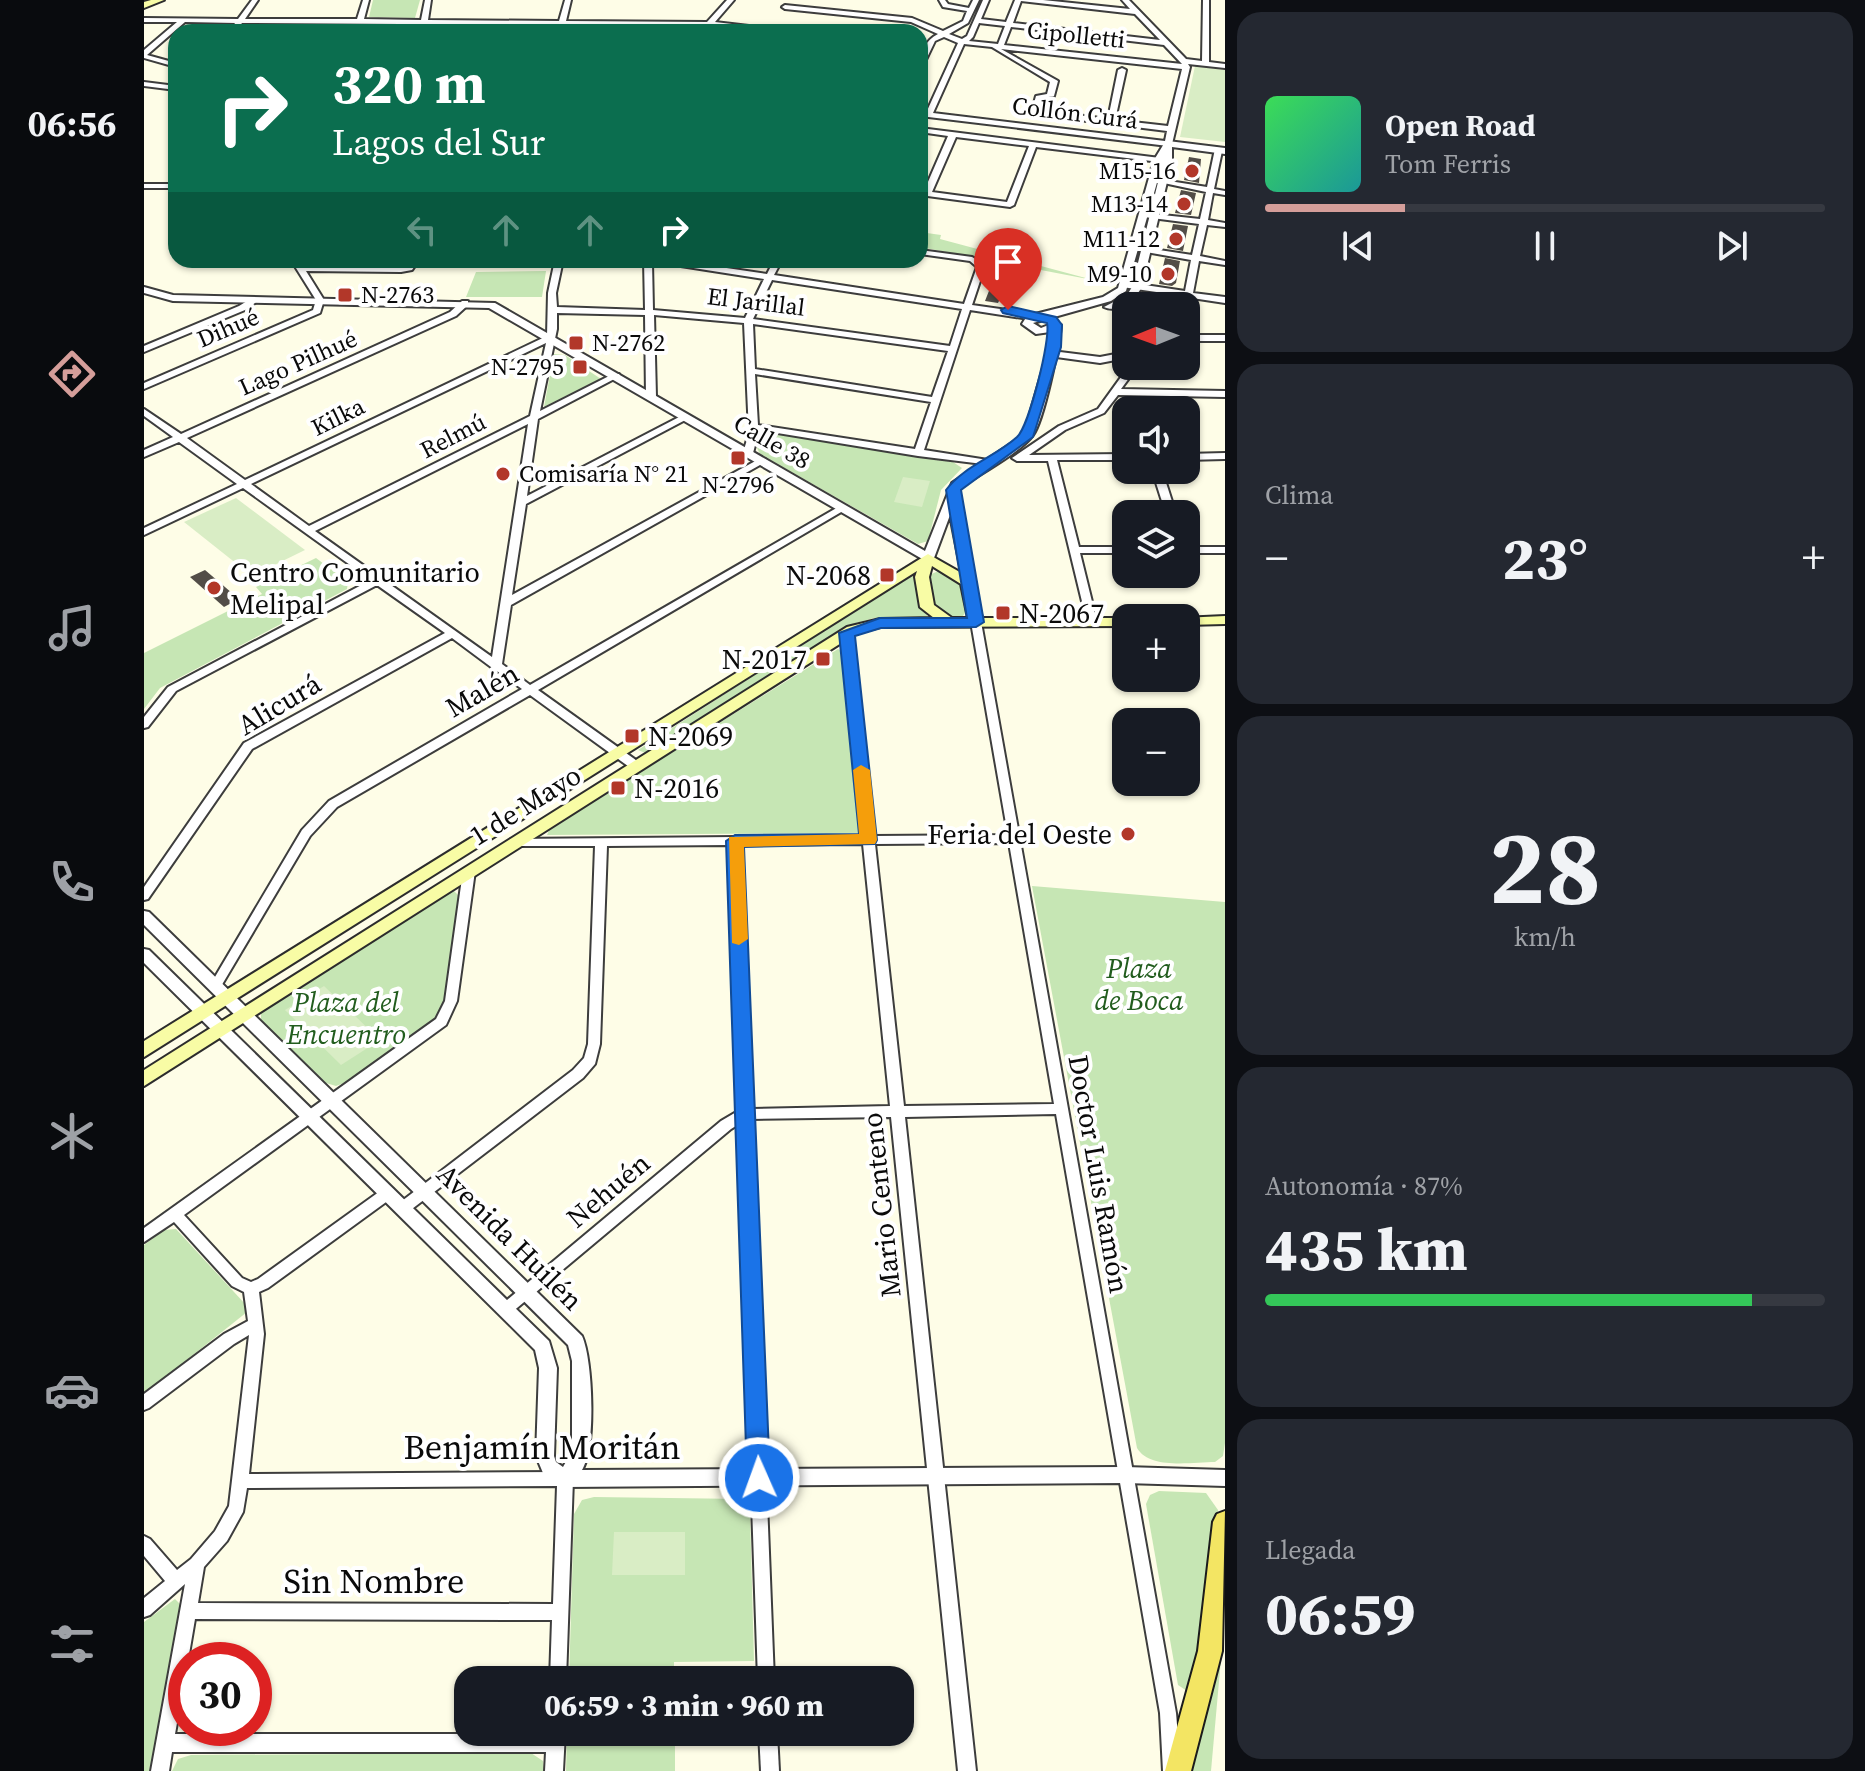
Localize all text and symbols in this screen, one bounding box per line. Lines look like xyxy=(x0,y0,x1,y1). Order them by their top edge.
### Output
street label: Cipolletti xyxy=(1025,13,1127,56)
text: 320 m xyxy=(332,45,486,122)
icon: right xyxy=(200,56,304,160)
street label: Collón Curá xyxy=(1010,88,1141,137)
text: 06:56 xyxy=(28,99,116,148)
text: Open Road xyxy=(1385,105,1536,146)
text: Lagos del Sur xyxy=(332,118,545,167)
text: Tom Ferris xyxy=(1385,146,1511,182)
place label: M15-16 xyxy=(1099,154,1176,187)
marker: M15-16 xyxy=(1183,162,1201,180)
place label: M13-14 xyxy=(1091,187,1168,220)
marker: M13-14 xyxy=(1175,195,1193,213)
icon: left xyxy=(400,208,444,252)
icon: ahead xyxy=(484,208,528,252)
icon: ahead xyxy=(568,208,612,252)
icon: right xyxy=(652,208,696,252)
place label: M11-12 xyxy=(1083,222,1160,255)
icon: previous xyxy=(1336,224,1380,268)
icon: pause xyxy=(1523,224,1567,268)
icon: next xyxy=(1710,224,1754,268)
pin xyxy=(974,228,1042,310)
marker: M11-12 xyxy=(1167,230,1185,248)
icon: arrive xyxy=(986,240,1030,284)
place label: M9-10 xyxy=(1087,257,1152,290)
marker: M9-10 xyxy=(1159,265,1177,283)
place label: N-2763 xyxy=(361,278,434,311)
street label: El Jarillal xyxy=(705,279,807,324)
marker: N-2763 xyxy=(336,286,354,304)
north arrow xyxy=(1112,292,1200,380)
map controls xyxy=(1112,292,1200,796)
street label: Dihué xyxy=(192,300,264,355)
street label: Lago Pilhué xyxy=(233,322,362,403)
place label: N-2762 xyxy=(592,326,665,359)
marker: N-2762 xyxy=(567,334,585,352)
icon: directions xyxy=(44,346,100,402)
place label: N-2795 xyxy=(491,350,564,383)
marker: N-2795 xyxy=(571,358,589,376)
street label: Kilka xyxy=(306,389,371,444)
button: sound xyxy=(1112,396,1200,484)
street label: Relmú xyxy=(414,405,491,466)
street label: Calle 38 xyxy=(728,406,817,477)
marker: N-2796 xyxy=(729,449,747,467)
place label: Comisaría N° 21 xyxy=(519,457,689,490)
marker: Comisaría N° 21 xyxy=(494,465,512,483)
place label: N-2796 xyxy=(701,468,775,501)
text: Clima xyxy=(1265,477,1334,513)
button: layers xyxy=(1112,500,1200,588)
text: 23° xyxy=(1502,517,1588,599)
text: − xyxy=(1265,527,1288,588)
text: + xyxy=(1802,527,1825,588)
place label: Centro Comunitario Melipal xyxy=(230,553,480,623)
place label: N-2068 xyxy=(786,556,871,594)
marker: N-2068 xyxy=(878,566,896,584)
marker: Centro Comunitario Melipal xyxy=(205,579,223,597)
place label: N-2067 xyxy=(1019,594,1104,632)
icon: music xyxy=(44,600,100,656)
marker: N-2067 xyxy=(994,604,1012,622)
button: + xyxy=(1112,604,1200,692)
place label: N-2017 xyxy=(722,640,807,678)
marker: N-2017 xyxy=(814,650,832,668)
street label: Malén xyxy=(438,654,526,726)
street label: Alicurá xyxy=(230,664,328,744)
button: − xyxy=(1112,708,1200,796)
place label: N-2069 xyxy=(648,717,733,755)
marker: N-2069 xyxy=(623,727,641,745)
street label: 1 de Mayo xyxy=(462,756,588,854)
place label: N-2016 xyxy=(634,769,719,807)
marker: N-2016 xyxy=(609,779,627,797)
text: 28 xyxy=(1489,795,1601,938)
place label: Feria del Oeste xyxy=(927,815,1112,853)
marker: Feria del Oeste xyxy=(1119,825,1137,843)
icon: phone xyxy=(44,854,100,910)
text: km/h xyxy=(1514,919,1576,955)
park label: Plaza de Boca xyxy=(1094,949,1184,1019)
park label: Plaza del Encuentro xyxy=(285,983,406,1053)
street label: Doctor Luis Ramón xyxy=(1059,1052,1139,1296)
icon: climate xyxy=(44,1108,100,1164)
street label: Mario Centeno xyxy=(852,1111,910,1299)
street label: Nehuén xyxy=(558,1144,658,1236)
street label: Avenida Huilén xyxy=(429,1156,591,1318)
text: Autonomía · 87% xyxy=(1265,1168,1463,1204)
text: 435 km xyxy=(1265,1208,1468,1290)
icon: car xyxy=(44,1362,100,1418)
street label: Benjamín Moritán xyxy=(403,1424,681,1470)
position arrow xyxy=(717,1436,801,1520)
text: Llegada xyxy=(1265,1532,1355,1568)
street label: Sin Nombre xyxy=(284,1558,464,1604)
text: 06:59 xyxy=(1265,1572,1415,1654)
icon: filters xyxy=(44,1616,100,1672)
speed limit sign: 30 xyxy=(168,1642,272,1746)
text: 06:59 · 3 min · 960 m xyxy=(544,1685,824,1726)

